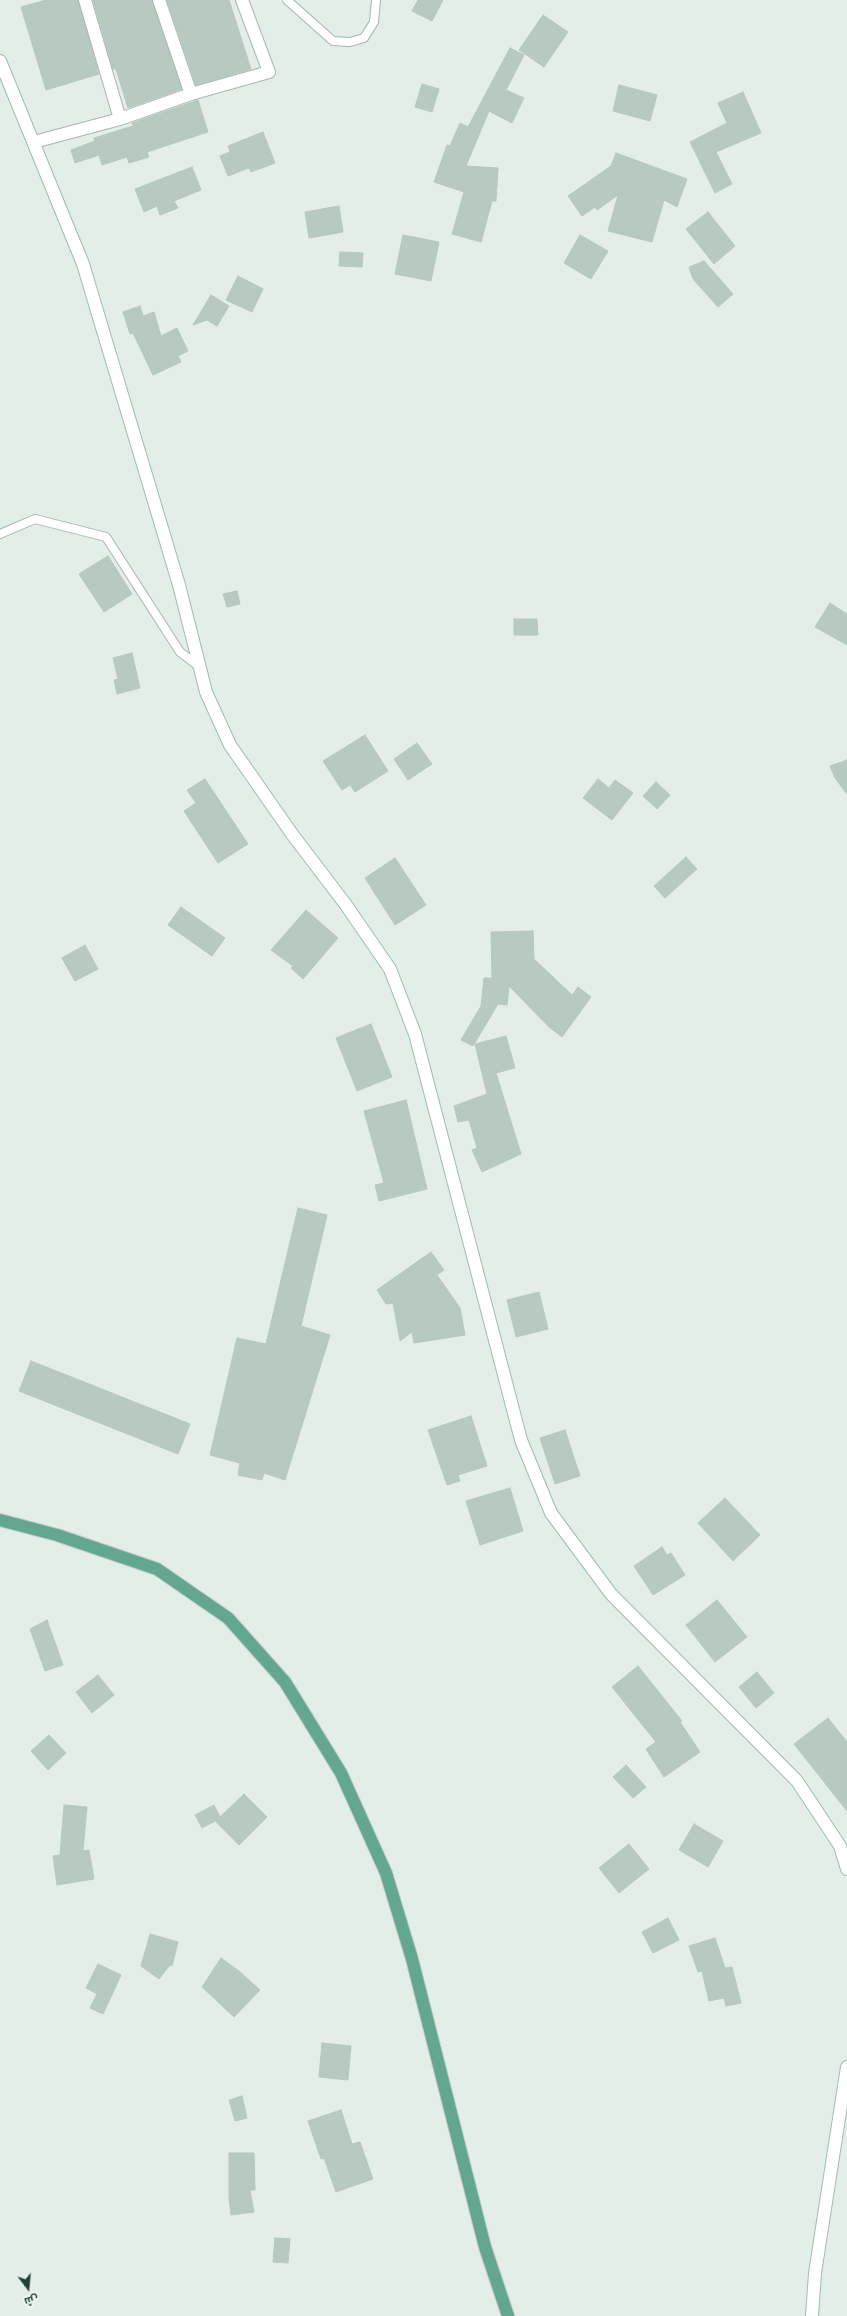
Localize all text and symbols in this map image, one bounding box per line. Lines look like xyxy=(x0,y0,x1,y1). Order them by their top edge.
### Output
north arrow xyxy=(8,2268,48,2308)
text: ش xyxy=(23,2292,40,2308)

